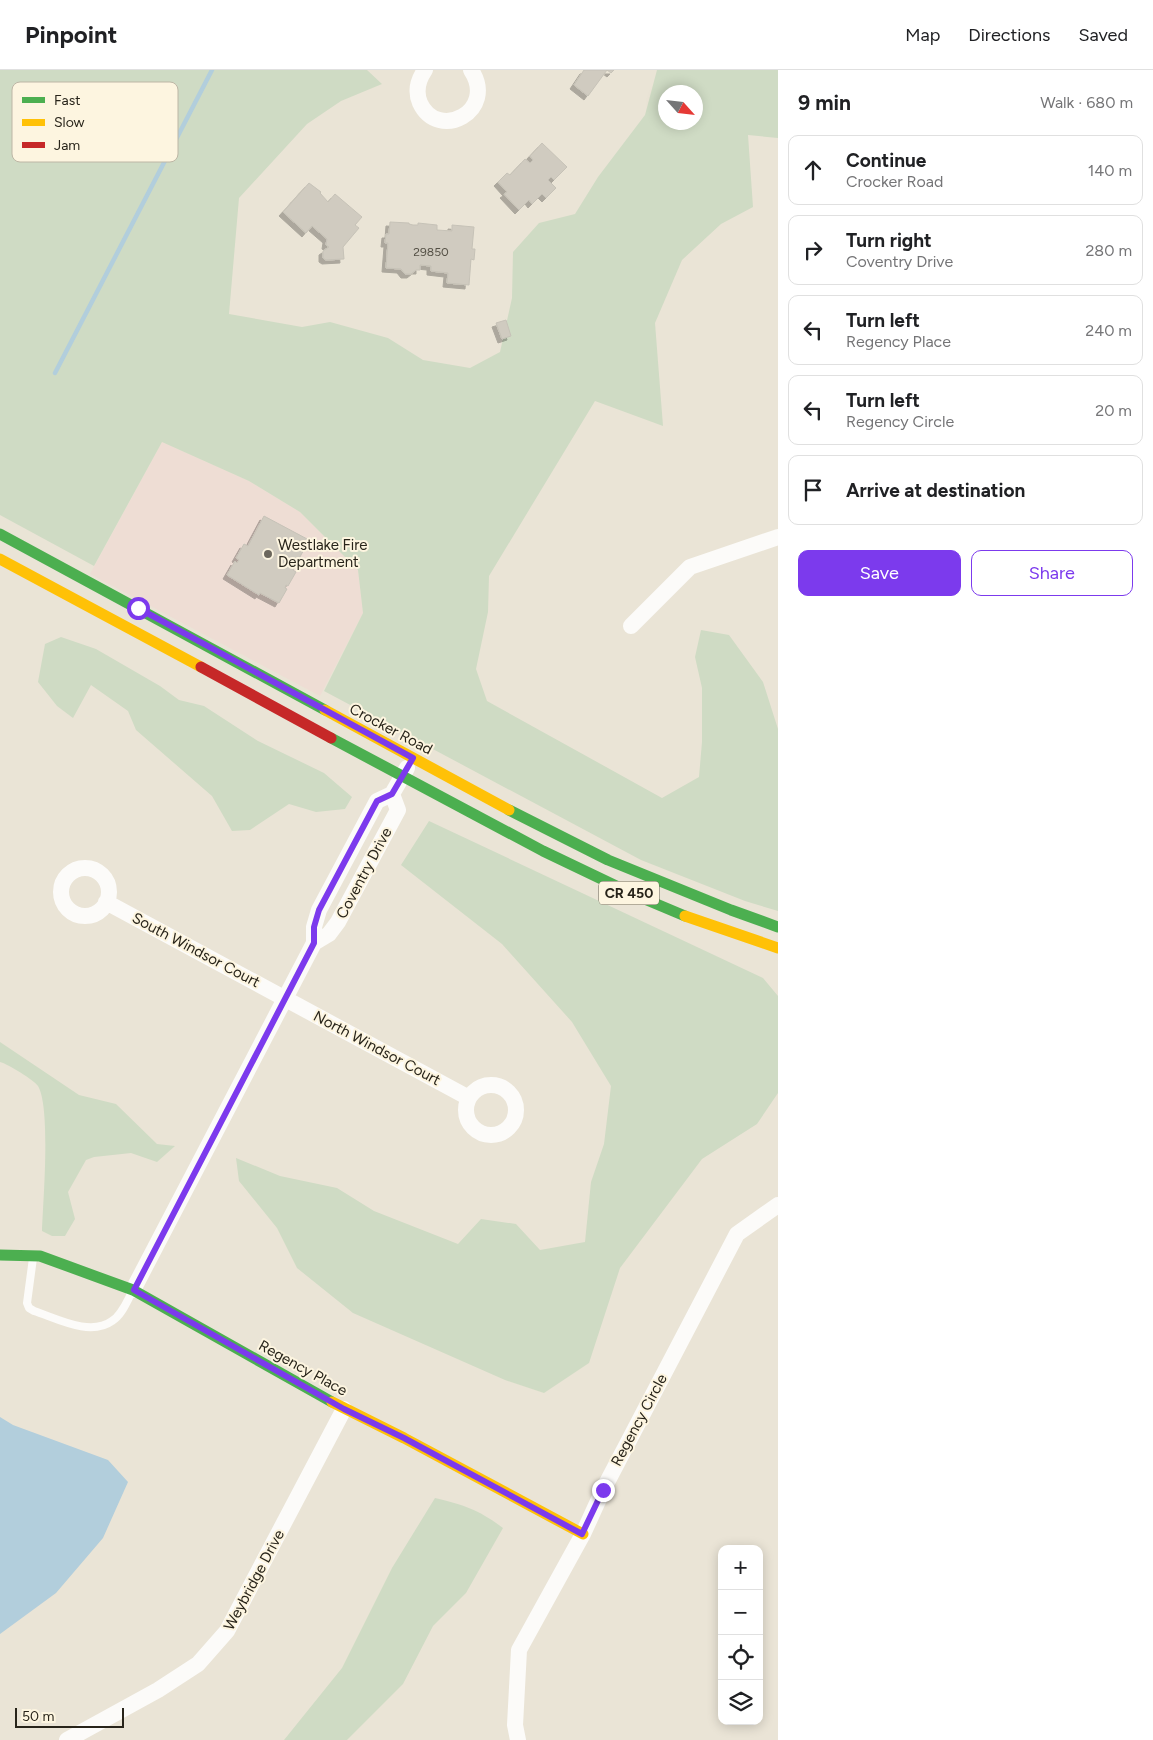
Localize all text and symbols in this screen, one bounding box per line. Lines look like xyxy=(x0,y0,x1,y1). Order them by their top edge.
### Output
text: Pinpoint xyxy=(25,20,117,49)
text: Map xyxy=(905,24,940,46)
text: Directions xyxy=(968,24,1050,46)
text: Saved xyxy=(1078,24,1128,46)
legend xyxy=(12,82,178,162)
north arrow xyxy=(658,85,703,130)
text: 9 min xyxy=(798,90,851,115)
text: Fast xyxy=(54,92,80,109)
text: Walk · 680 m xyxy=(1040,93,1133,112)
text: Slow xyxy=(54,114,85,131)
text: Jam xyxy=(54,137,80,154)
text: Continue xyxy=(846,149,926,172)
icon: ahead xyxy=(799,156,827,184)
text: 140 m xyxy=(1088,161,1132,180)
text: Crocker Road xyxy=(846,172,943,191)
text: Turn right xyxy=(846,229,932,252)
icon: right xyxy=(799,236,827,264)
text: 280 m xyxy=(1085,241,1132,260)
house number: 29850 xyxy=(413,245,449,259)
text: Coventry Drive xyxy=(846,252,953,271)
text: Turn left xyxy=(846,309,920,332)
icon: left xyxy=(799,316,827,344)
text: 240 m xyxy=(1085,321,1132,340)
text: Regency Place xyxy=(846,332,951,351)
text: Turn left xyxy=(846,389,920,412)
icon: left xyxy=(799,396,827,424)
text: 20 m xyxy=(1095,401,1132,420)
text: Regency Circle xyxy=(846,412,954,431)
icon: arrive xyxy=(799,476,827,504)
text: Arrive at destination xyxy=(846,479,1025,502)
place label: Westlake Fire Department xyxy=(278,536,367,571)
marker: Westlake Fire Department xyxy=(262,548,274,560)
button: Save xyxy=(798,550,961,596)
button: Share xyxy=(971,550,1133,596)
route start xyxy=(127,597,150,620)
street label: Crocker Road xyxy=(346,700,436,758)
street label: Coventry Drive xyxy=(332,824,396,922)
road number: CR 450 xyxy=(599,881,659,904)
street label: South Windsor Court xyxy=(129,909,263,991)
street label: North Windsor Court xyxy=(310,1007,444,1089)
street label: Regency Place xyxy=(256,1336,350,1400)
street label: Regency Circle xyxy=(607,1371,671,1469)
route end xyxy=(592,1479,615,1502)
street label: Weybridge Drive xyxy=(220,1527,288,1633)
map controls xyxy=(718,1545,763,1725)
button: + xyxy=(718,1545,763,1590)
button: − xyxy=(718,1590,763,1635)
button: locate xyxy=(718,1635,763,1680)
button: layers xyxy=(718,1680,763,1725)
scale bar xyxy=(15,1705,124,1728)
text: 50 m xyxy=(22,1708,54,1725)

